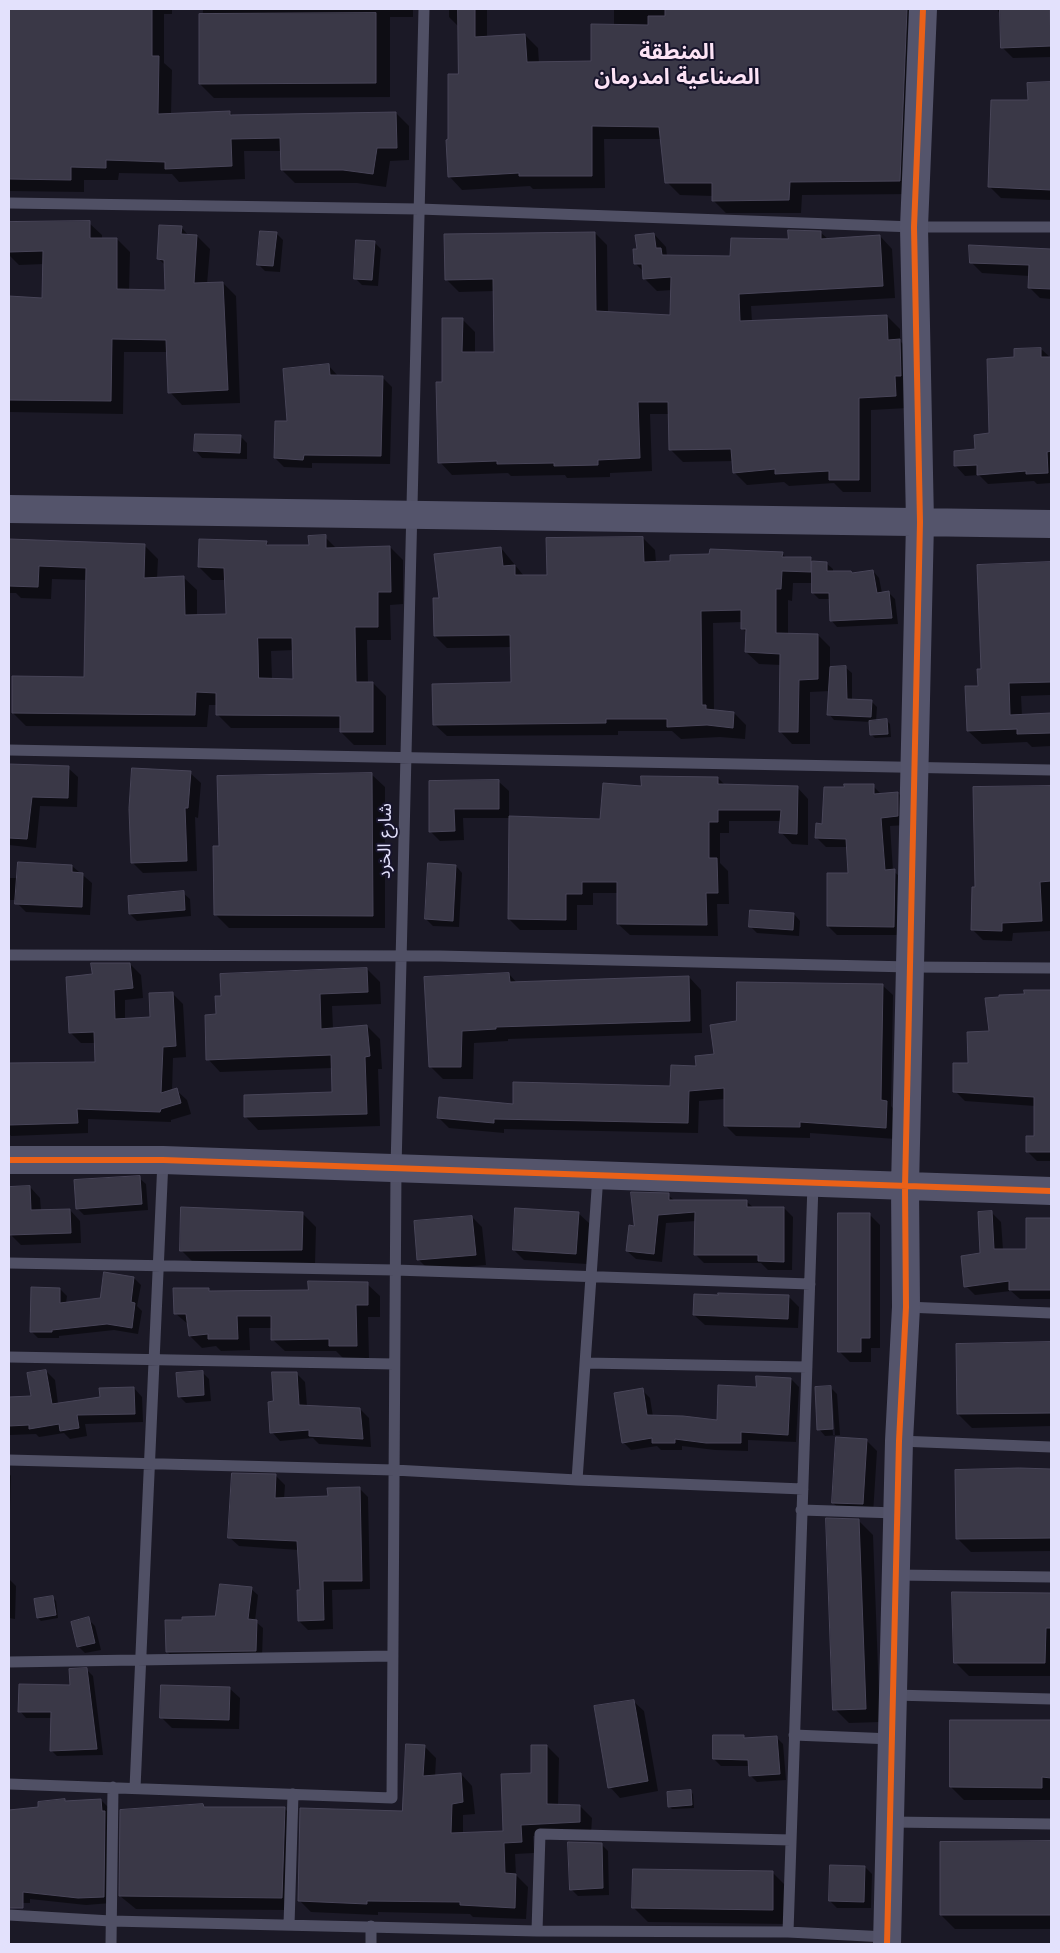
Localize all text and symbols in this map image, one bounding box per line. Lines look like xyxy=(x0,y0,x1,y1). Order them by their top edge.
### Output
district label: المنطقة الصناعية امدرمان xyxy=(594,41,760,92)
street label: شارع الخرد xyxy=(375,803,397,879)

